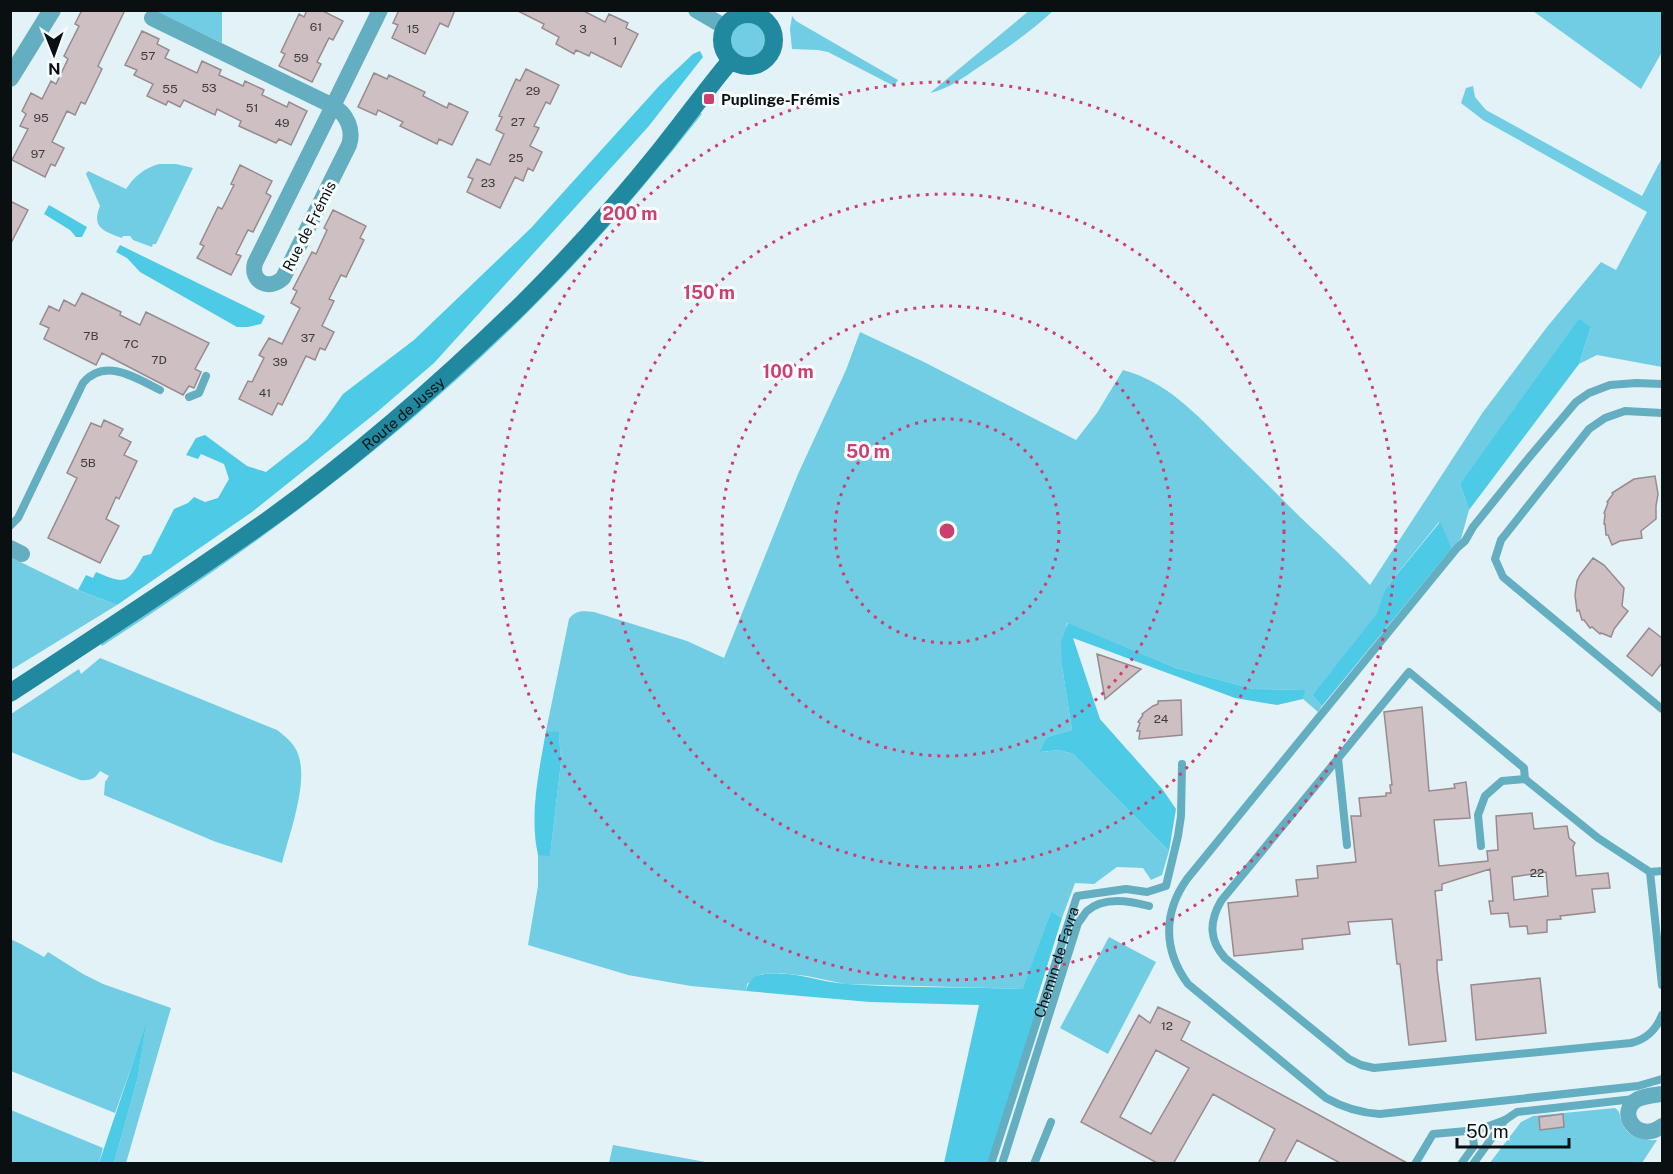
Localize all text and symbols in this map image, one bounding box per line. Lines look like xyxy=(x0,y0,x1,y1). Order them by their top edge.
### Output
house number: 61 xyxy=(310,20,322,34)
house number: 15 xyxy=(407,22,420,36)
house number: 3 xyxy=(579,22,587,36)
north arrow xyxy=(24,24,84,84)
house number: 1 xyxy=(613,34,617,48)
house number: 57 xyxy=(141,49,155,63)
house number: 59 xyxy=(293,51,309,65)
text: N xyxy=(48,59,61,78)
house number: 53 xyxy=(201,81,217,95)
house number: 55 xyxy=(162,82,178,96)
house number: 29 xyxy=(526,84,540,98)
place label: Puplinge-Frémis xyxy=(721,91,840,108)
marker: Puplinge-Frémis xyxy=(702,92,716,106)
house number: 51 xyxy=(246,101,258,115)
house number: 95 xyxy=(33,111,49,125)
house number: 27 xyxy=(511,115,525,129)
house number: 49 xyxy=(274,116,290,130)
house number: 97 xyxy=(31,147,45,161)
house number: 25 xyxy=(509,151,524,165)
house number: 23 xyxy=(481,176,495,190)
street label: Rue de Frémis xyxy=(279,178,339,274)
text: 200 m xyxy=(603,203,657,224)
text: 150 m xyxy=(683,282,735,303)
house number: 7B xyxy=(83,329,99,343)
house number: 37 xyxy=(301,331,315,345)
house number: 7C xyxy=(123,337,139,351)
house number: 7D xyxy=(151,353,167,367)
house number: 39 xyxy=(273,355,287,369)
text: 100 m xyxy=(762,361,814,382)
street label: Route de Jussy xyxy=(358,373,448,453)
house number: 41 xyxy=(259,386,271,400)
text: 50 m xyxy=(846,441,890,462)
house number: 5B xyxy=(80,456,96,470)
centre of rings xyxy=(937,521,957,541)
house number: 24 xyxy=(1154,712,1169,726)
house number: 22 xyxy=(1530,866,1544,880)
street label: Chemin de Favra xyxy=(1030,904,1082,1020)
house number: 12 xyxy=(1161,1019,1173,1033)
scale bar xyxy=(1457,1111,1570,1149)
text: 50 m xyxy=(1466,1121,1509,1142)

